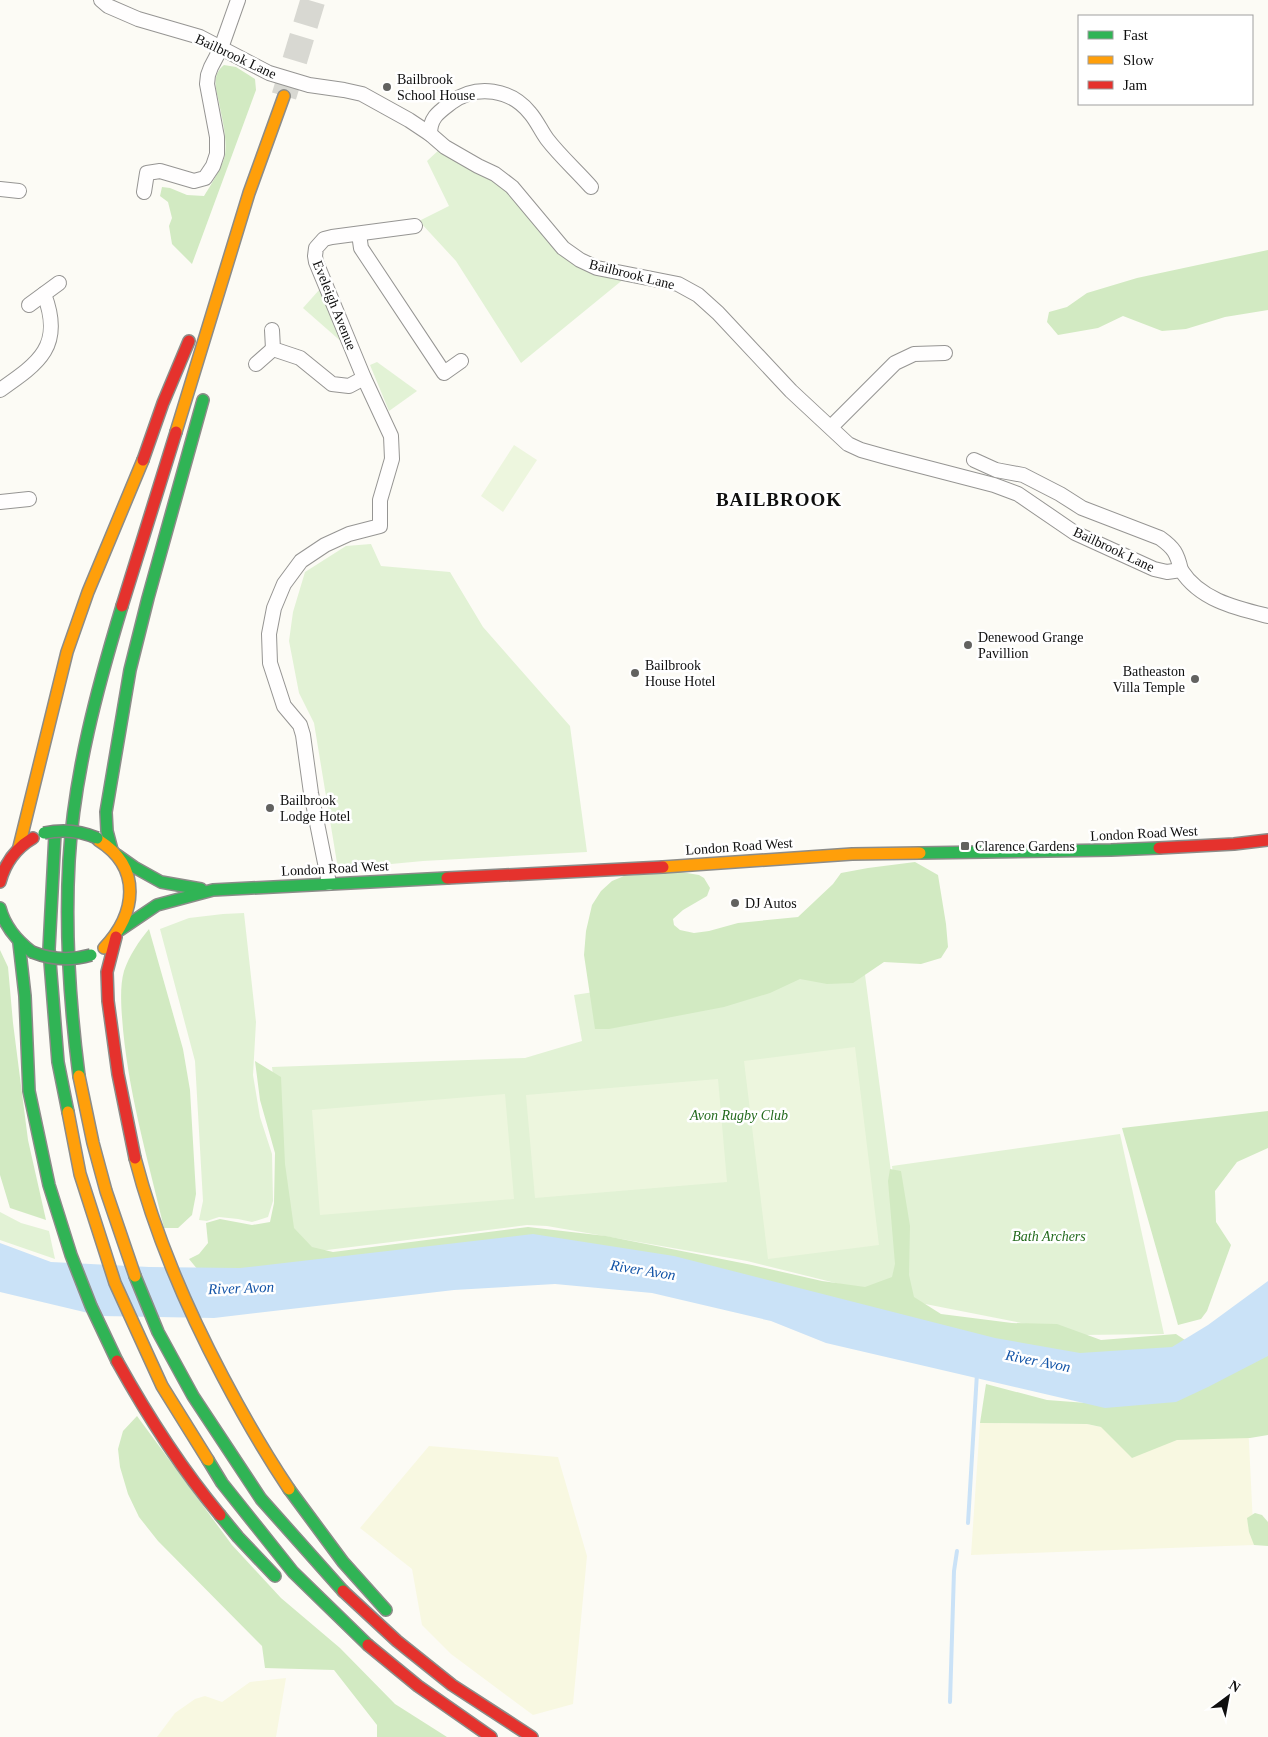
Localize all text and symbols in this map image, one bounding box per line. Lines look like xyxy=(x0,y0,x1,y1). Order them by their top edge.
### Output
legend xyxy=(1078,15,1253,105)
text: Fast xyxy=(1123,27,1149,43)
street label: Bailbrook Lane xyxy=(193,31,279,82)
text: Slow xyxy=(1123,52,1154,68)
place label: Bailbrook School House xyxy=(397,72,475,103)
text: Jam xyxy=(1123,77,1147,93)
marker: Bailbrook School House xyxy=(381,81,393,93)
street label: Bailbrook Lane xyxy=(588,257,676,292)
street label: Eveleigh Avenue xyxy=(310,258,359,352)
district label: BAILBROOK xyxy=(716,489,842,510)
street label: Bailbrook Lane xyxy=(1071,524,1157,575)
place label: Denewood Grange Pavillion xyxy=(978,630,1083,661)
marker: Denewood Grange Pavillion xyxy=(962,639,974,651)
place label: Bailbrook House Hotel xyxy=(645,658,715,689)
place label: Batheaston Villa Temple xyxy=(1113,664,1185,695)
marker: Bailbrook House Hotel xyxy=(629,667,641,679)
marker: Batheaston Villa Temple xyxy=(1189,673,1201,685)
place label: Bailbrook Lodge Hotel xyxy=(280,793,350,824)
marker: Bailbrook Lodge Hotel xyxy=(264,802,276,814)
street label: London Road West xyxy=(1090,823,1198,844)
street label: London Road West xyxy=(685,835,793,858)
place label: Clarence Gardens xyxy=(975,839,1075,854)
marker: Clarence Gardens xyxy=(959,840,971,852)
street label: London Road West xyxy=(281,858,389,879)
place label: DJ Autos xyxy=(745,896,797,911)
marker: DJ Autos xyxy=(729,897,741,909)
park label: Avon Rugby Club xyxy=(689,1108,788,1123)
park label: Bath Archers xyxy=(1012,1229,1086,1244)
water label: River Avon xyxy=(608,1257,677,1283)
water label: River Avon xyxy=(207,1279,274,1297)
water label: River Avon xyxy=(1003,1347,1072,1375)
north arrow xyxy=(1203,1672,1253,1722)
text: N xyxy=(1226,1677,1243,1695)

